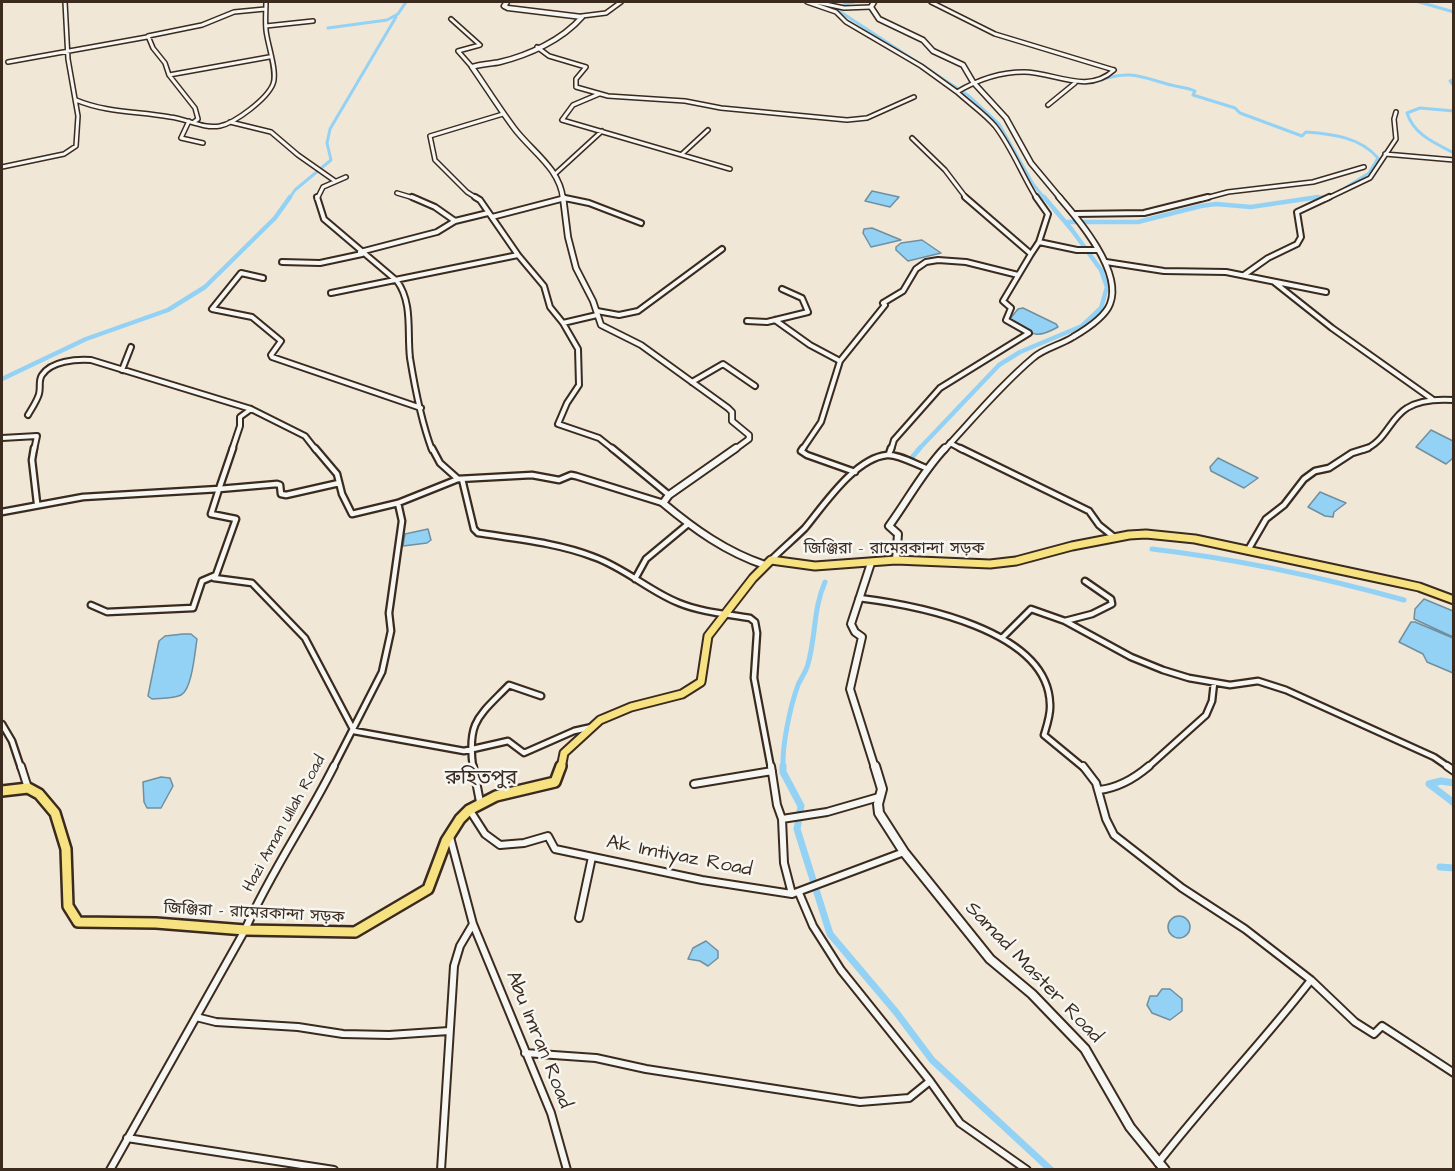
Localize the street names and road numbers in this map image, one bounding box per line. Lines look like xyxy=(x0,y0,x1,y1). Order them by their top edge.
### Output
street label: জিঞ্জিরা - রামেরকান্দা সড়ক xyxy=(804,540,984,560)
street label: Hazi Aman Ullah Road xyxy=(240,752,330,896)
street label: Ak Imtiyaz Road xyxy=(604,831,754,883)
street label: Samad Master Road xyxy=(959,897,1107,1049)
street label: জিঞ্জিরা - রামেরকান্দা সড়ক xyxy=(163,900,345,928)
street label: Abu Imran Road xyxy=(500,968,576,1112)

